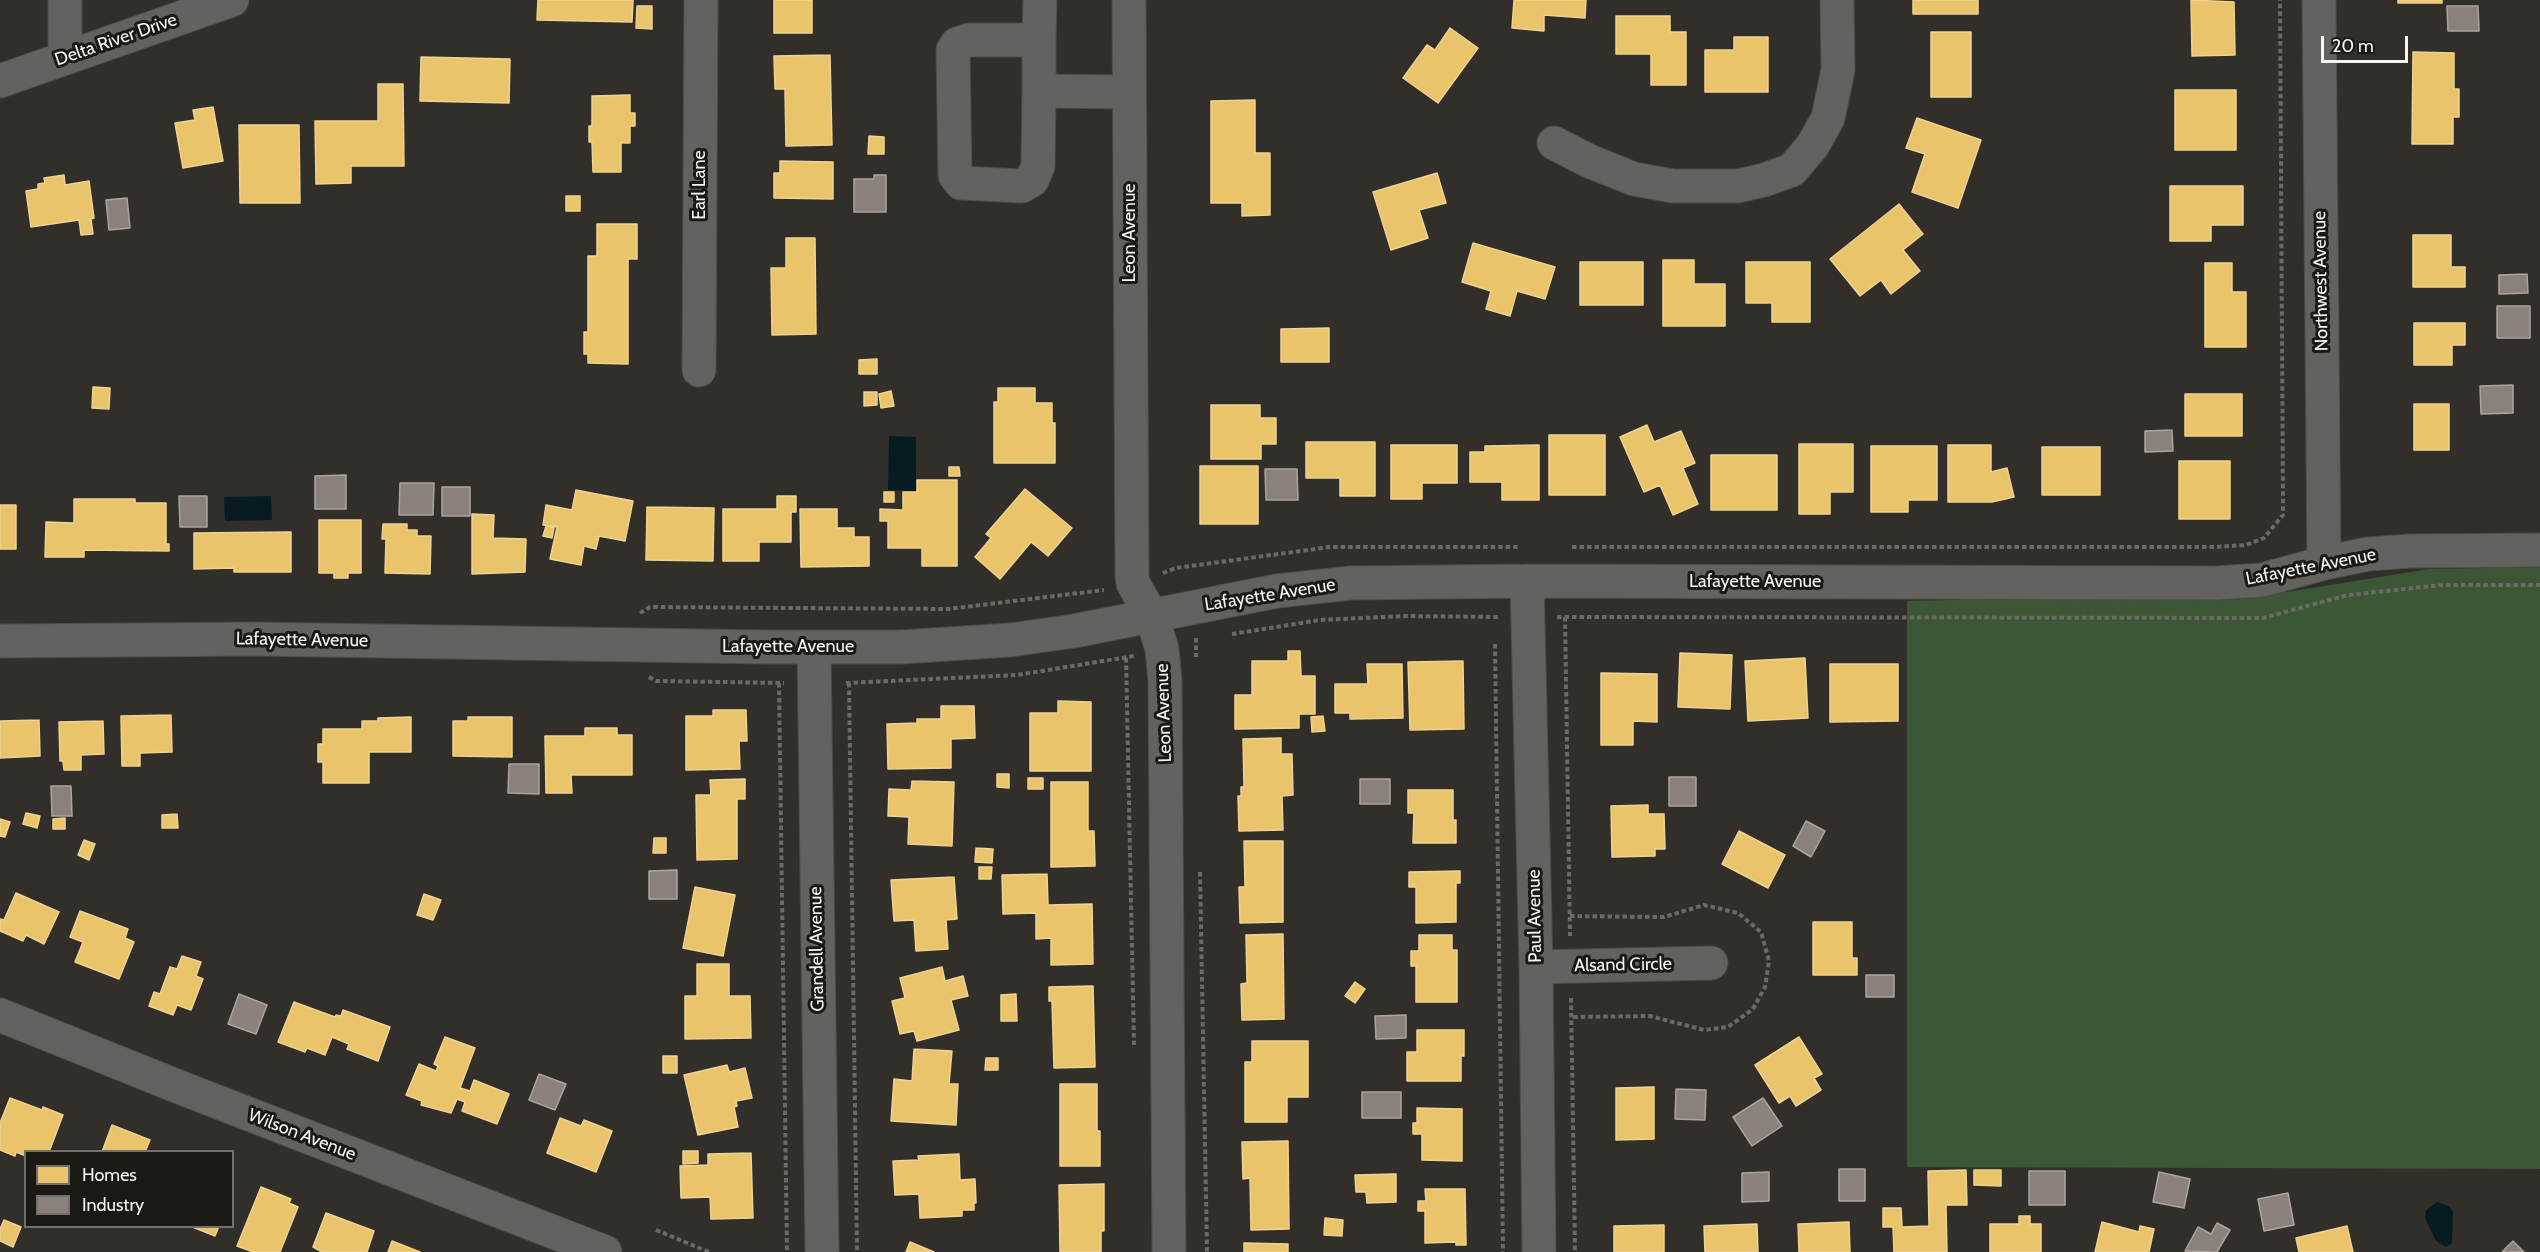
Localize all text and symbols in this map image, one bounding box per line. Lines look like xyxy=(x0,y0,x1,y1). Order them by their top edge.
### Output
street label: Delta River Drive xyxy=(52,9,180,71)
scale bar xyxy=(2324,24,2411,62)
text: 20 m xyxy=(2332,35,2374,57)
street label: Earl Lane xyxy=(689,150,711,220)
street label: Leon Avenue xyxy=(1119,183,1141,283)
street label: Northwest Avenue xyxy=(2309,211,2333,351)
street label: Lafayette Avenue xyxy=(2244,544,2378,590)
street label: Lafayette Avenue xyxy=(1689,571,1821,593)
street label: Lafayette Avenue xyxy=(1203,574,1337,616)
street label: Lafayette Avenue xyxy=(236,628,368,652)
street label: Lafayette Avenue xyxy=(722,636,854,658)
street label: Leon Avenue xyxy=(1151,663,1177,763)
street label: Paul Avenue xyxy=(1523,869,1547,963)
street label: Grandell Avenue xyxy=(805,886,829,1012)
street label: Alsand Circle xyxy=(1574,953,1672,977)
street label: Wilson Avenue xyxy=(245,1105,359,1165)
legend xyxy=(24,1150,234,1228)
text: Homes xyxy=(82,1164,137,1186)
text: Industry xyxy=(82,1194,144,1216)

